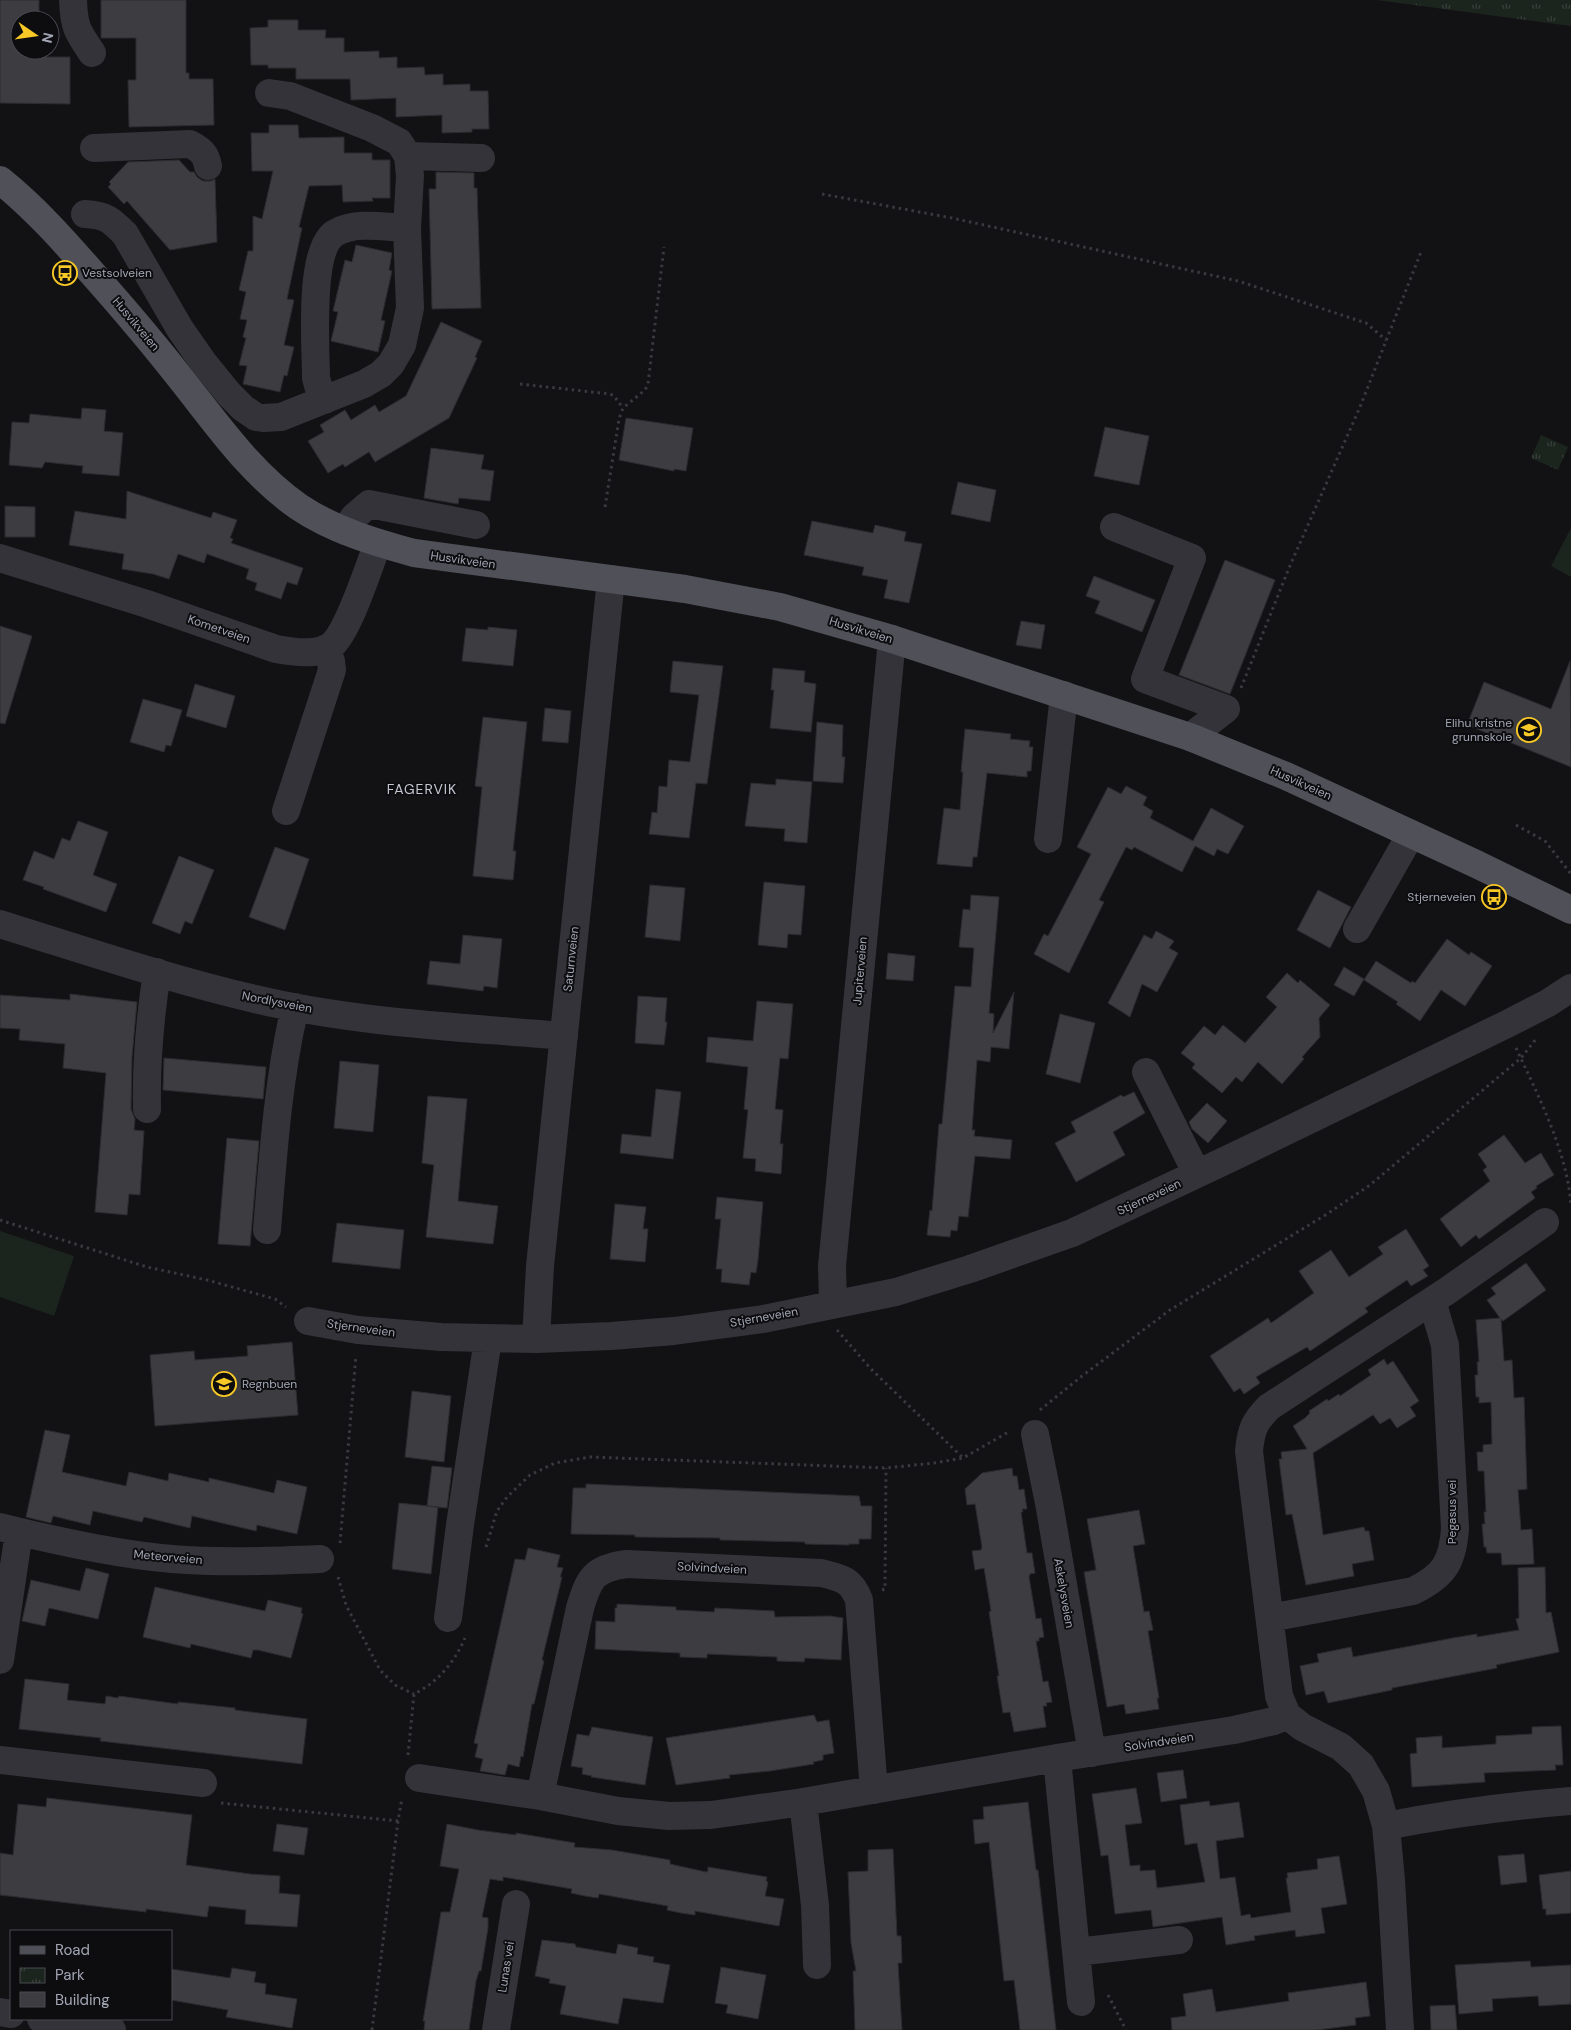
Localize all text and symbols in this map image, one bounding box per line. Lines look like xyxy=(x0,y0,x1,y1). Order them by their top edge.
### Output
north arrow xyxy=(10,10,60,60)
text: N xyxy=(38,31,58,45)
bus stop icon: Vestsolveien xyxy=(52,260,78,286)
place label: Vestsolveien xyxy=(82,265,152,281)
street label: Husvikveien xyxy=(109,294,163,354)
street label: Husvikveien xyxy=(429,548,497,572)
street label: Kometveien xyxy=(186,611,253,647)
street label: Husvikveien xyxy=(827,613,895,647)
place label: Elihu kristne grunnskole xyxy=(1445,715,1512,745)
school or university icon: Elihu kristne grunnskole xyxy=(1516,717,1542,743)
street label: Husvikveien xyxy=(1268,762,1334,804)
district label: FAGERVIK xyxy=(387,780,457,798)
bus stop icon: Stjerneveien xyxy=(1481,884,1507,910)
place label: Stjerneveien xyxy=(1407,889,1476,905)
street label: Saturnveien xyxy=(560,925,582,992)
street label: Jupiterveien xyxy=(849,936,871,1006)
street label: Nordlysveien xyxy=(240,987,314,1017)
street label: Stjerneveien xyxy=(1114,1175,1184,1219)
street label: Stjerneveien xyxy=(729,1303,799,1331)
street label: Stjerneveien xyxy=(326,1315,396,1341)
school or university icon: Regnbuen xyxy=(211,1371,237,1397)
place label: Regnbuen xyxy=(242,1376,297,1392)
street label: Pegasus vei xyxy=(1444,1480,1460,1544)
street label: Meteorveien xyxy=(133,1546,203,1568)
street label: Askelysveien xyxy=(1050,1557,1078,1629)
street label: Solvindveien xyxy=(677,1558,747,1578)
street label: Solvindveien xyxy=(1123,1729,1195,1755)
legend xyxy=(10,1930,172,2020)
text: Road xyxy=(55,1940,90,1960)
street label: Lunas vei xyxy=(494,1940,518,1994)
text: Park xyxy=(55,1965,85,1985)
text: Building xyxy=(55,1990,110,2010)

